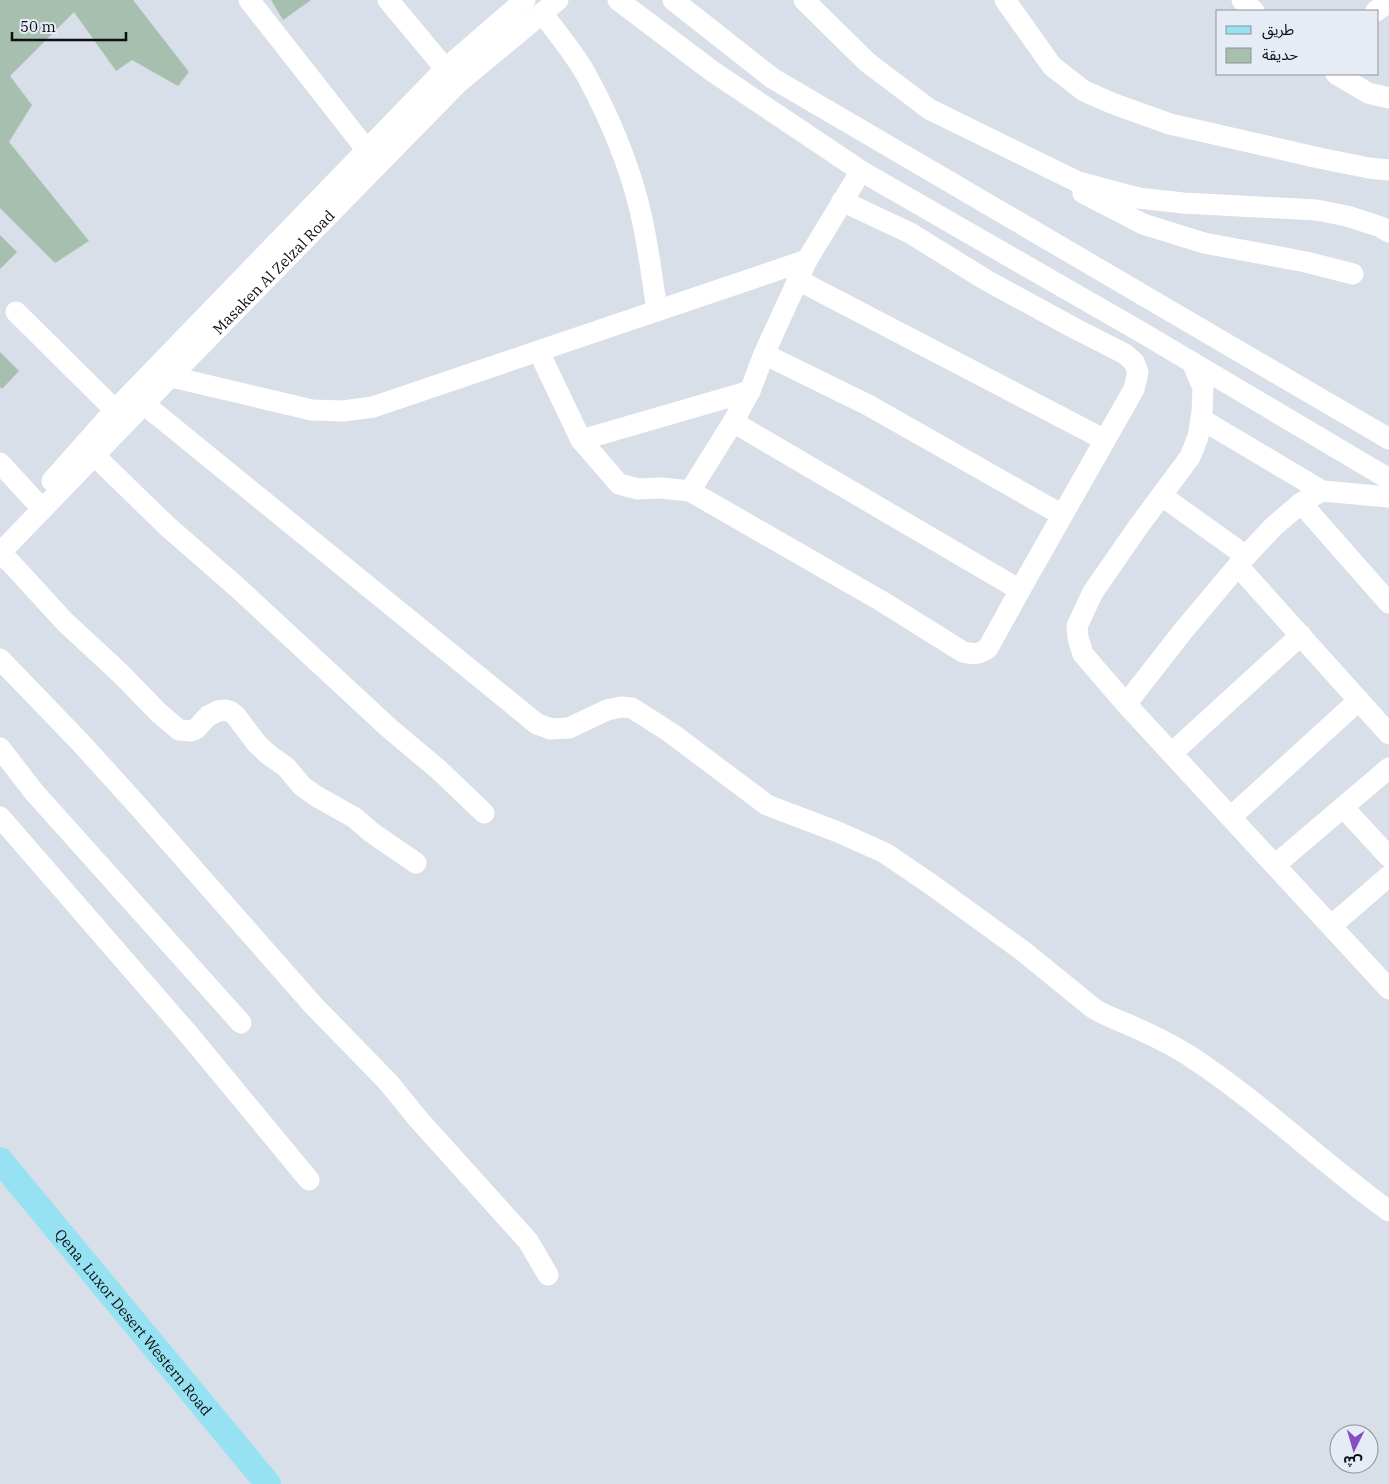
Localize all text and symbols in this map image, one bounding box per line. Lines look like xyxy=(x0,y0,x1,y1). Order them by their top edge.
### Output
scale bar xyxy=(12,10,126,42)
legend xyxy=(1216,10,1379,75)
text: 50 m xyxy=(20,17,56,36)
text: طريق xyxy=(1262,20,1294,40)
text: حديقة xyxy=(1262,45,1298,64)
street label: Masaken Al Zelzal Road xyxy=(208,206,338,338)
street label: Qena, Luxor Desert Western Road xyxy=(51,1225,217,1419)
north arrow xyxy=(1329,1424,1379,1474)
text: ش xyxy=(1343,1452,1363,1472)

